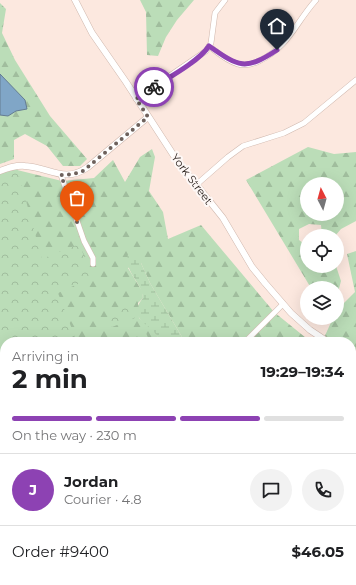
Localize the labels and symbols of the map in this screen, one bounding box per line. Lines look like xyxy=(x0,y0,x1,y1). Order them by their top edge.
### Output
pin xyxy=(260,9,294,50)
courier xyxy=(134,67,174,107)
street label: York Street xyxy=(168,151,216,208)
north arrow xyxy=(300,177,344,221)
pin xyxy=(60,181,94,222)

